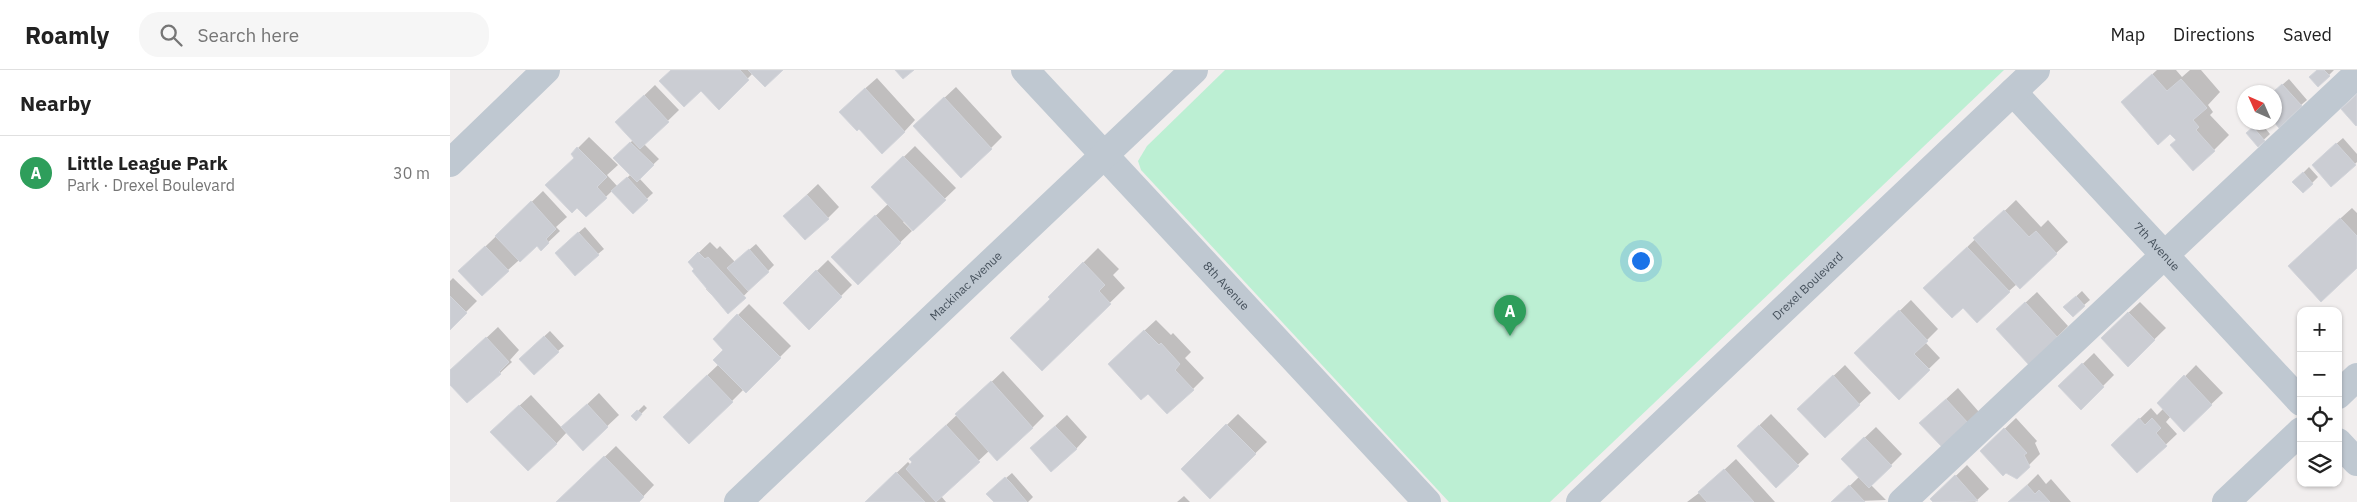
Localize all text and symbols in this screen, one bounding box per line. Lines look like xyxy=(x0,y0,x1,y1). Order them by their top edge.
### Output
search box xyxy=(139,12,489,57)
text: Roamly xyxy=(25,19,109,51)
icon: search xyxy=(157,21,185,49)
text: Search here xyxy=(197,23,299,47)
text: Map xyxy=(2110,23,2145,46)
text: Directions xyxy=(2173,23,2255,46)
text: Saved xyxy=(2283,23,2332,46)
north arrow xyxy=(2237,85,2282,130)
text: Nearby xyxy=(20,89,91,117)
text: Little League Park xyxy=(67,151,228,175)
text: A xyxy=(31,163,41,183)
text: 30 m xyxy=(393,163,430,183)
text: Park · Drexel Boulevard xyxy=(67,175,235,195)
street label: 7th Avenue xyxy=(2131,219,2184,274)
street label: Mackinac Avenue xyxy=(926,248,1005,323)
your location xyxy=(1628,248,1654,274)
street label: Drexel Boulevard xyxy=(1769,249,1846,323)
street label: 8th Avenue xyxy=(1200,258,1253,313)
pin: A xyxy=(1494,295,1526,336)
map controls xyxy=(2297,307,2342,487)
button: + xyxy=(2297,307,2342,352)
button: − xyxy=(2297,352,2342,397)
button: locate xyxy=(2297,397,2342,442)
button: layers xyxy=(2297,442,2342,487)

